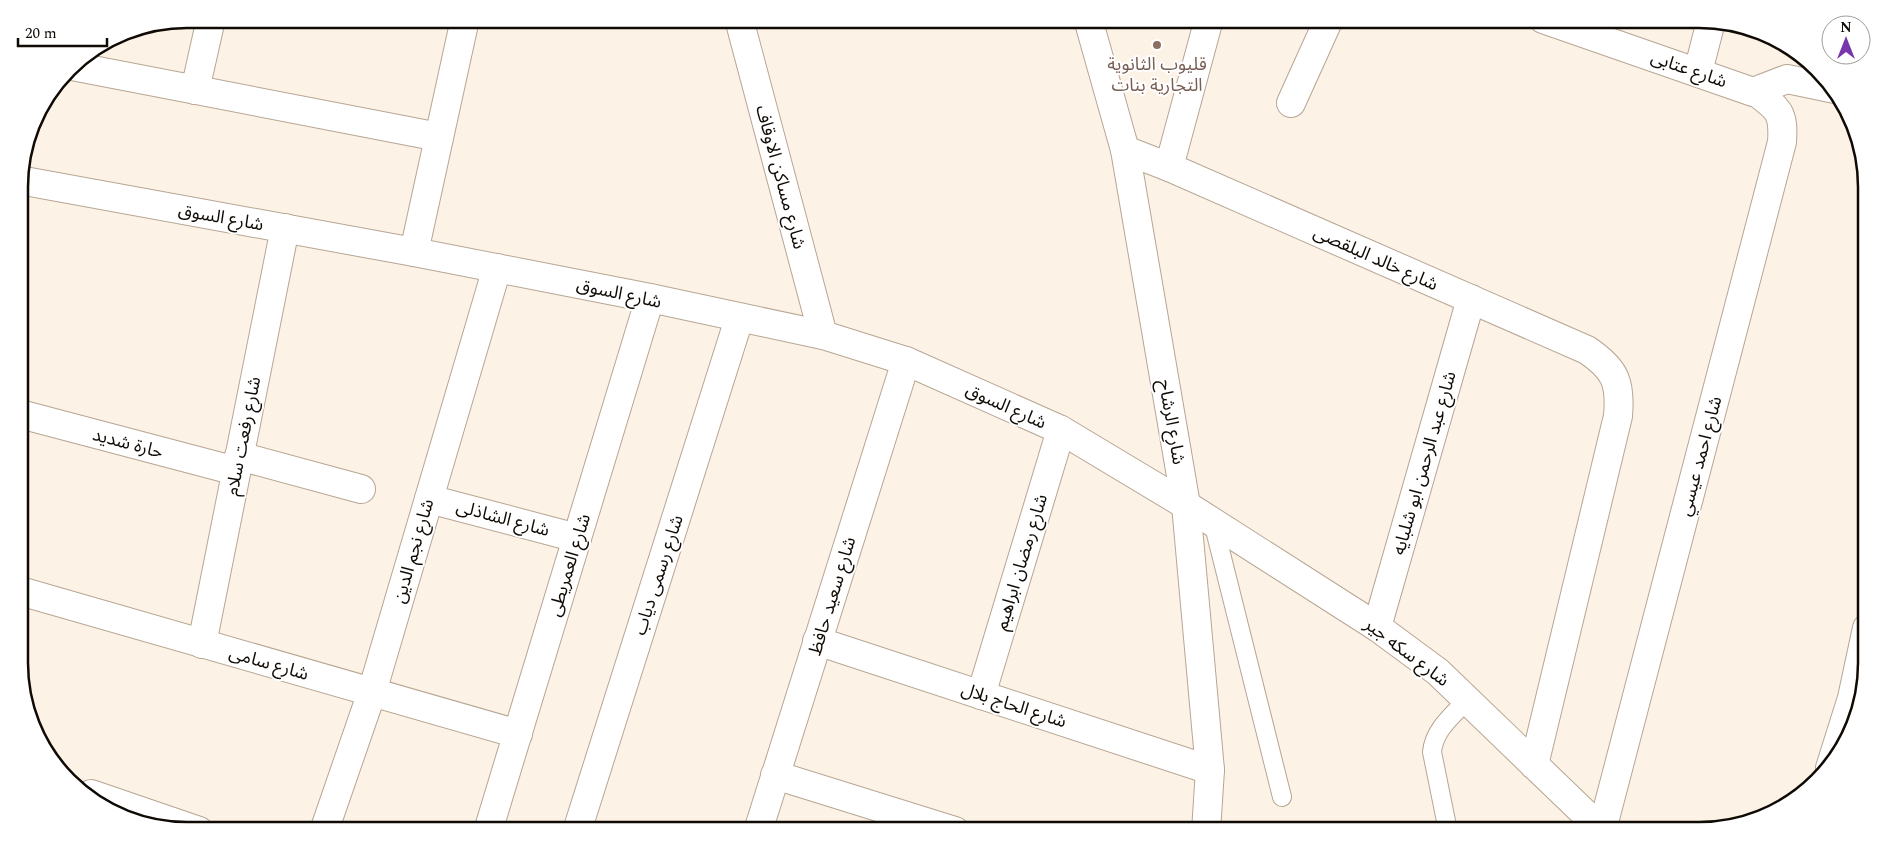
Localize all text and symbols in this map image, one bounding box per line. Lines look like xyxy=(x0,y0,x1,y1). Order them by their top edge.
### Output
scale bar xyxy=(18,15,106,47)
north arrow xyxy=(1821,15,1871,65)
text: N xyxy=(1840,17,1852,38)
text: 20 m xyxy=(25,22,57,45)
marker: قليوب الثانوية التجارية بنات xyxy=(1151,39,1163,51)
street label: شارع عتابى xyxy=(1647,44,1730,95)
place label: قليوب الثانوية التجارية بنات xyxy=(1107,51,1207,99)
street label: شارع مساكن الاوقاف xyxy=(748,102,813,252)
street label: شارع السوق xyxy=(176,197,266,238)
street label: شارع خالد البلقصى xyxy=(1309,219,1442,298)
street label: شارع السوق xyxy=(574,271,664,316)
street label: شارع عبد الرحمن ابو شلبايه xyxy=(1385,368,1464,558)
street label: شارع رفعت سلام xyxy=(219,374,268,498)
street label: شارع السوق xyxy=(961,377,1051,436)
street label: شارع الرشاح xyxy=(1151,377,1192,467)
street label: شارع احمد عيسي xyxy=(1671,393,1729,519)
street label: حارة شديد xyxy=(90,421,166,466)
street label: شارع رمضان ابراهيم xyxy=(988,491,1055,634)
street label: شارع الشاذلى xyxy=(453,493,553,544)
street label: شارع نجم الدين xyxy=(386,496,441,607)
street label: شارع العمريطى xyxy=(541,510,598,620)
street label: شارع رسمى دياب xyxy=(626,512,691,639)
street label: شارع سعيد حافظ xyxy=(802,534,863,659)
street label: شارع سكه جير xyxy=(1358,611,1455,693)
street label: شارع سامى xyxy=(226,639,312,688)
street label: شارع الحاج بلال xyxy=(958,676,1070,735)

